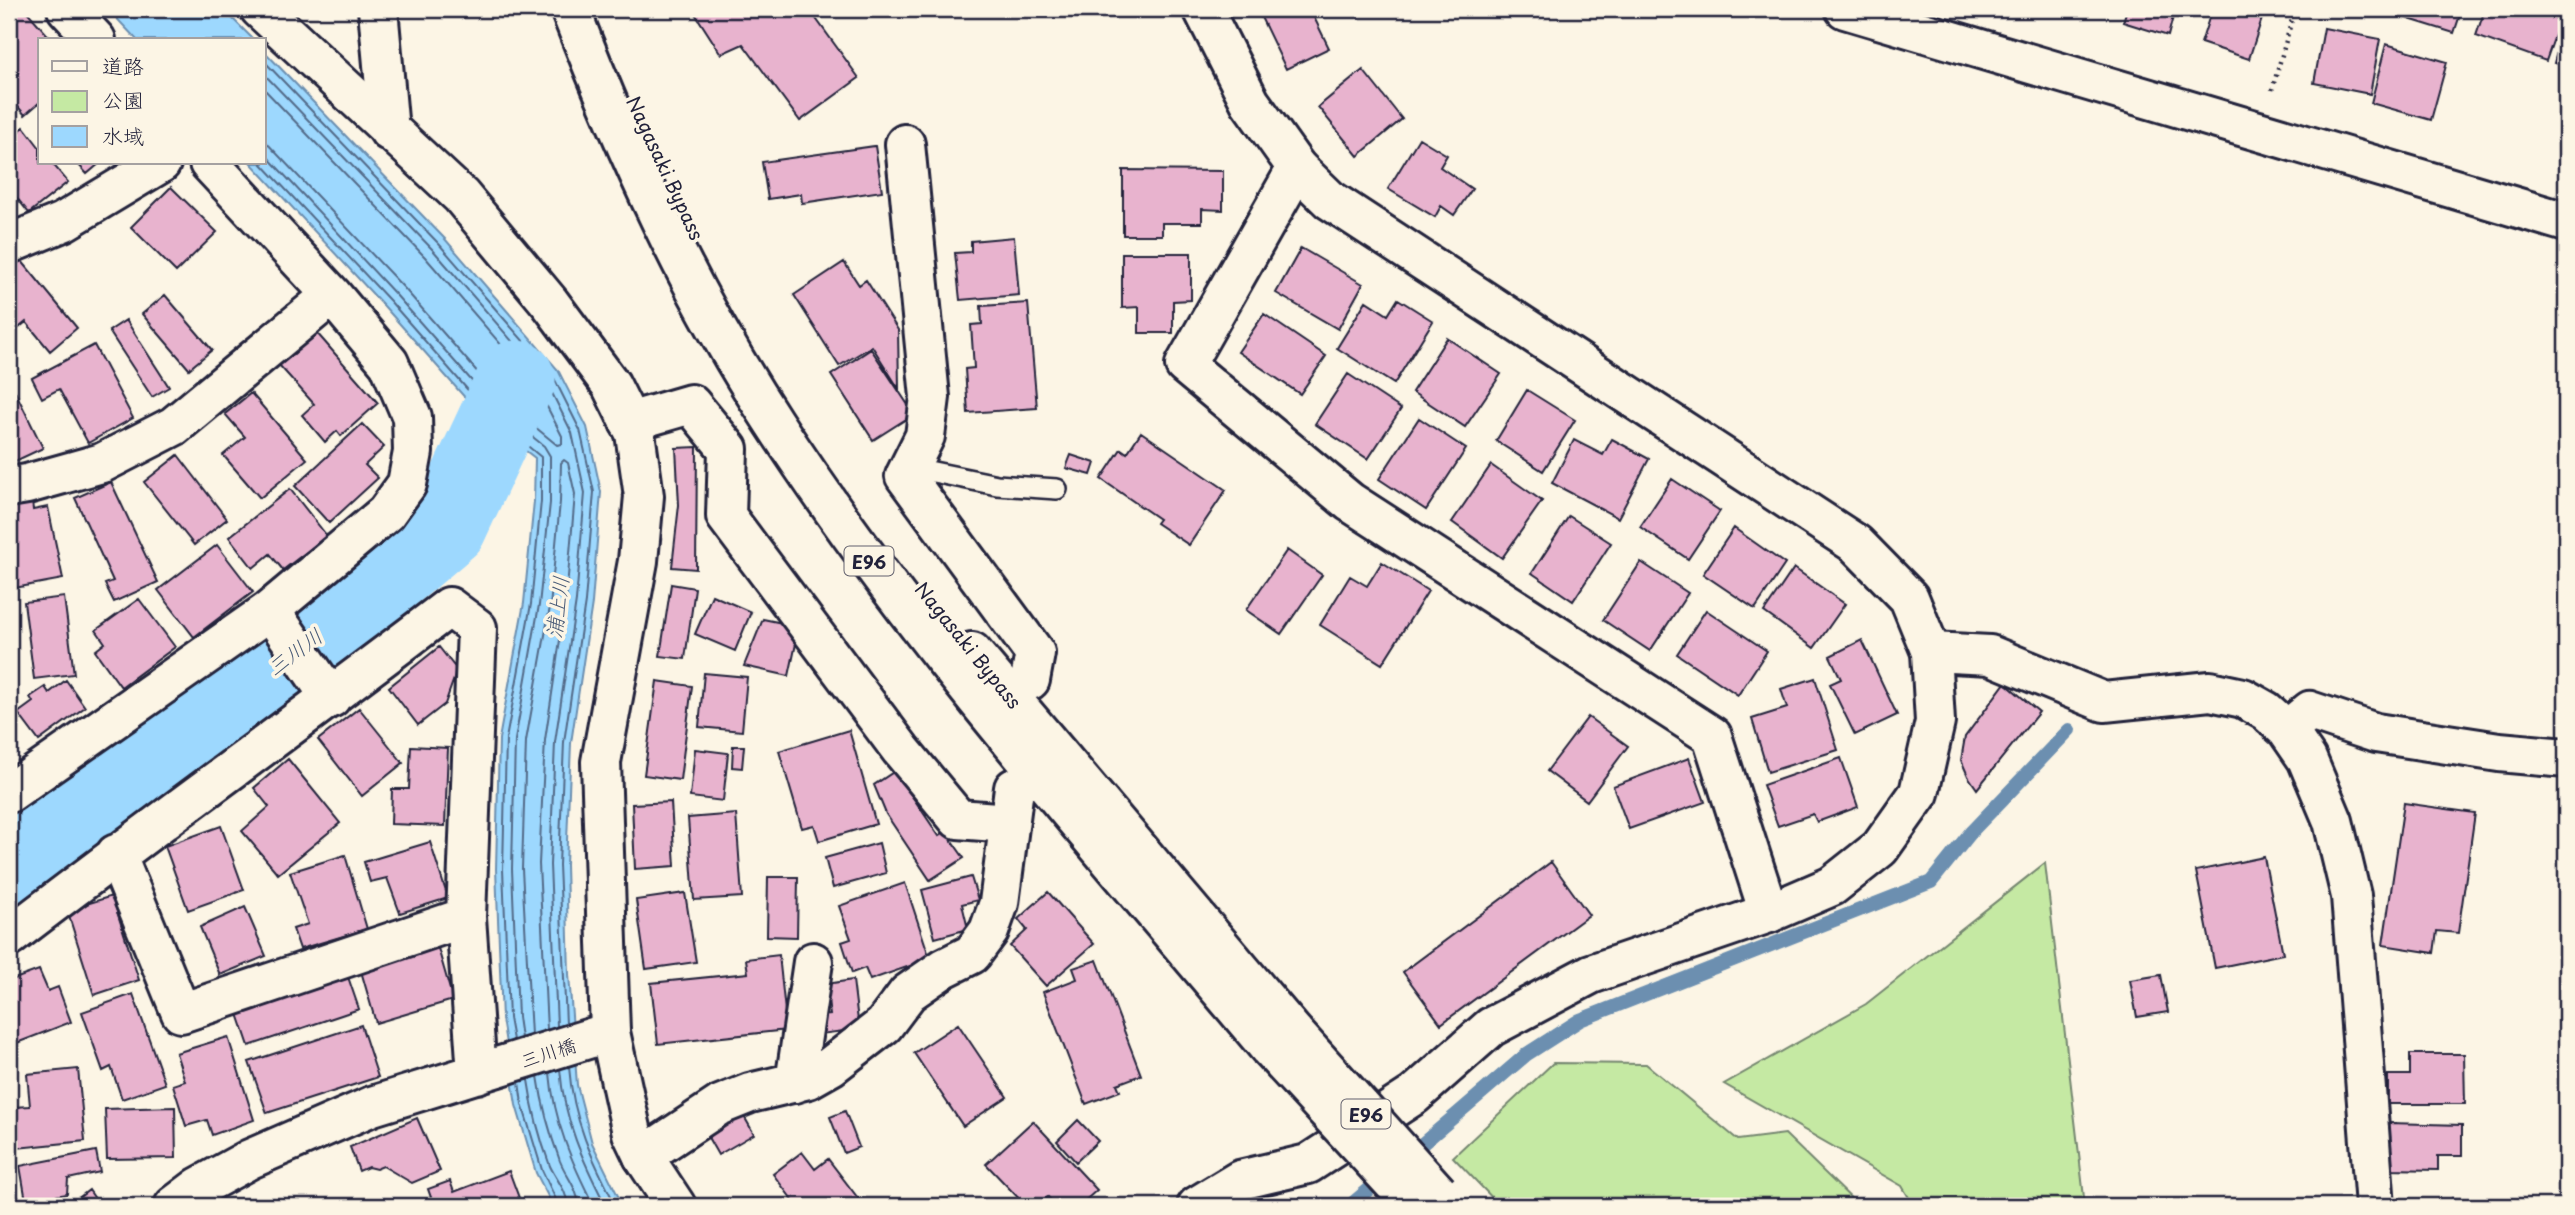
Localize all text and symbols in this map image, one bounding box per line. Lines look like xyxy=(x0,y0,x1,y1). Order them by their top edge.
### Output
legend xyxy=(38,38,266,164)
text: 道路 xyxy=(102,49,144,81)
text: 公園 xyxy=(102,83,144,115)
street label: Nagasaki Bypass xyxy=(620,92,712,244)
text: 水域 xyxy=(102,119,144,151)
road number: E96 xyxy=(844,546,894,576)
water label: 浦上川 xyxy=(536,574,576,640)
street label: Nagasaki Bypass xyxy=(909,576,1029,714)
water label: 三川川 xyxy=(259,619,329,683)
street label: 三川橋 xyxy=(517,1030,579,1074)
road number: E96 xyxy=(1342,1100,1390,1128)

